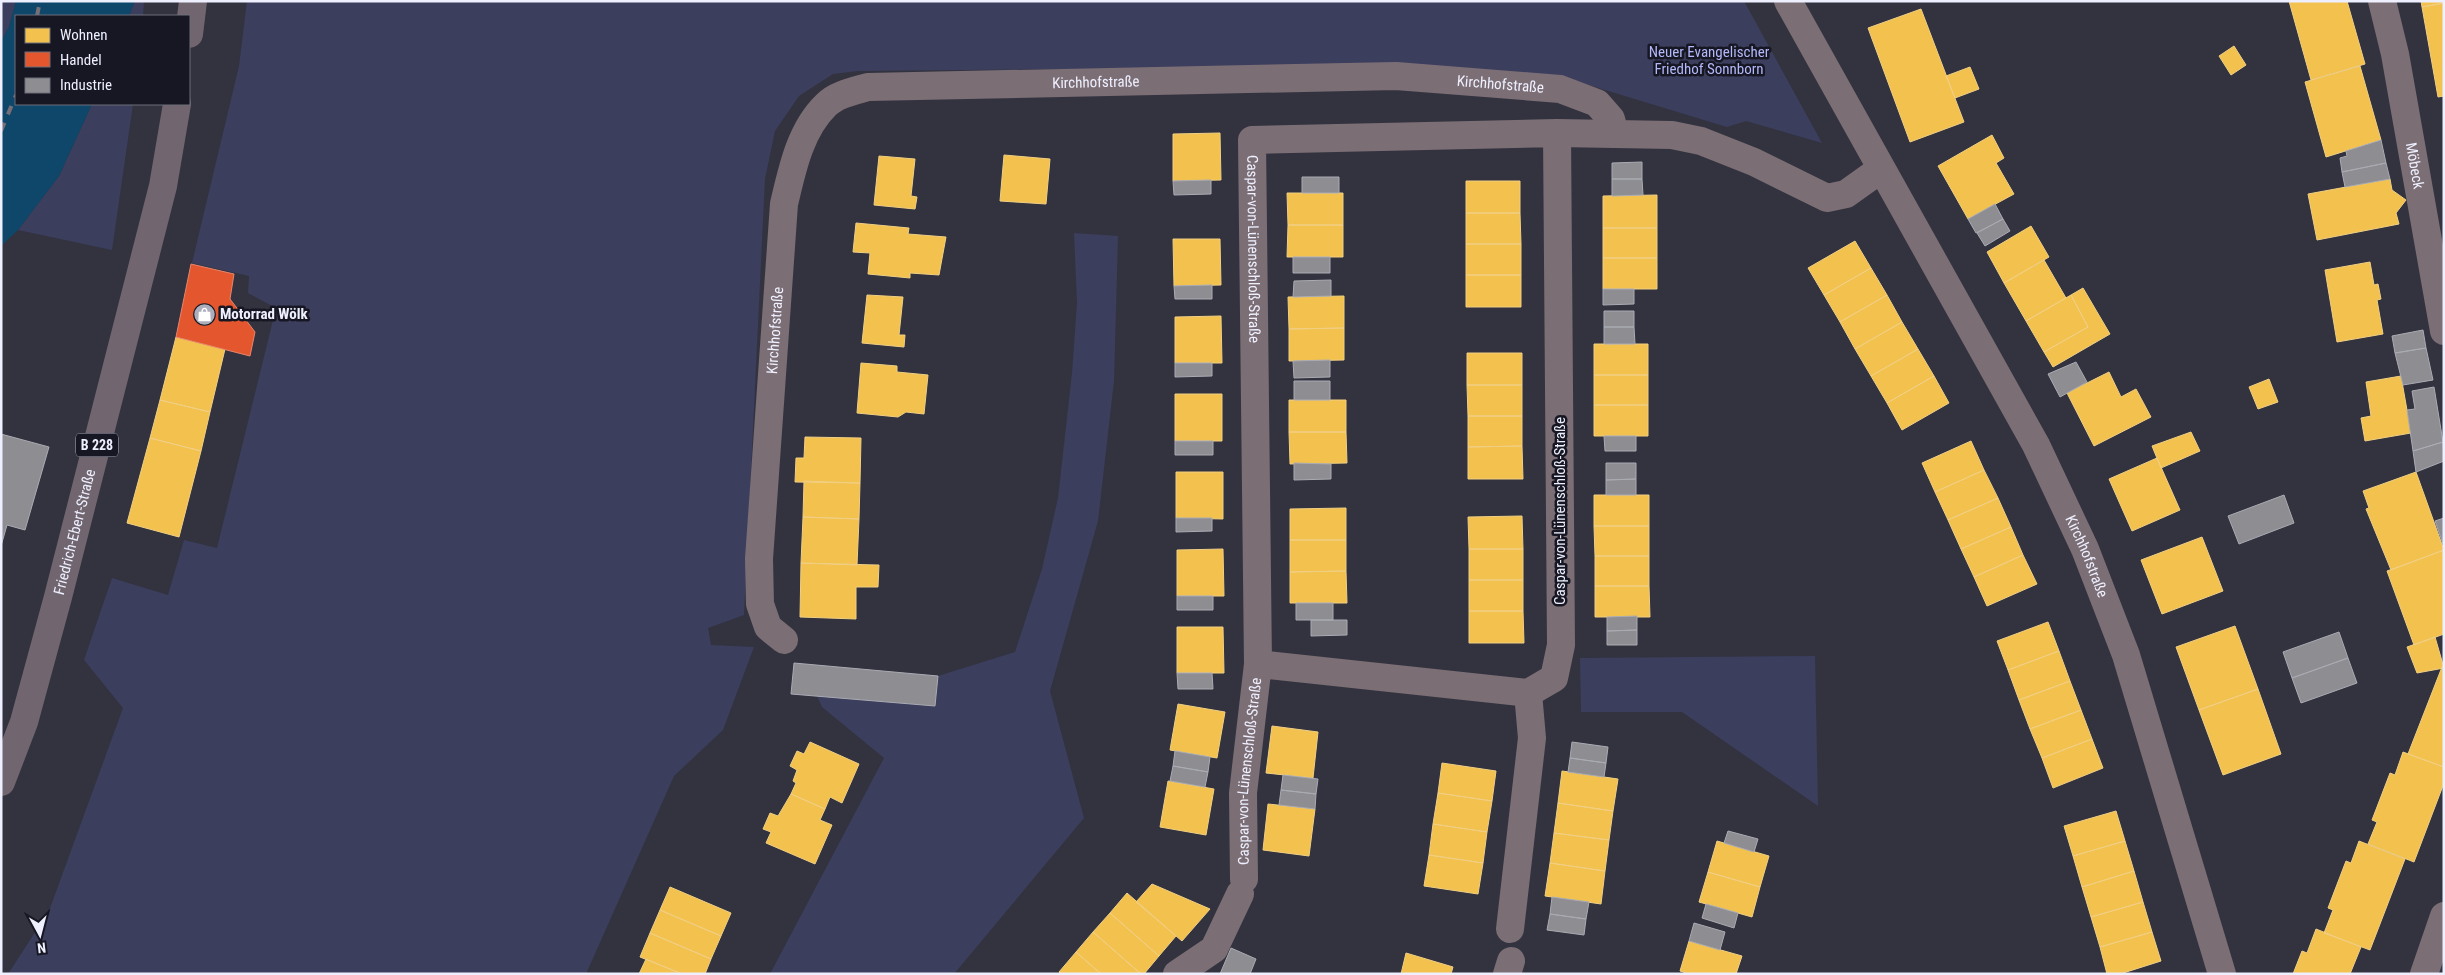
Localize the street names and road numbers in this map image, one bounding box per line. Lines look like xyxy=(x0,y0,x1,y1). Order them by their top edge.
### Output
street label: Kirchhofstraße xyxy=(1052,72,1140,92)
street label: Kirchhofstraße xyxy=(1456,72,1545,97)
street label: Möbeck xyxy=(2402,141,2428,191)
street label: Caspar-von-Lünenschloß-Straße xyxy=(1243,155,1263,343)
street label: Kirchhofstraße xyxy=(763,286,787,375)
street label: Caspar-von-Lünenschloß-Straße xyxy=(1551,417,1569,605)
road number: B 228 xyxy=(76,434,118,456)
street label: Friedrich-Ebert-Straße xyxy=(50,467,99,597)
street label: Kirchhofstraße xyxy=(2061,512,2112,600)
street label: Caspar-von-Lünenschloß-Straße xyxy=(1234,677,1265,865)

